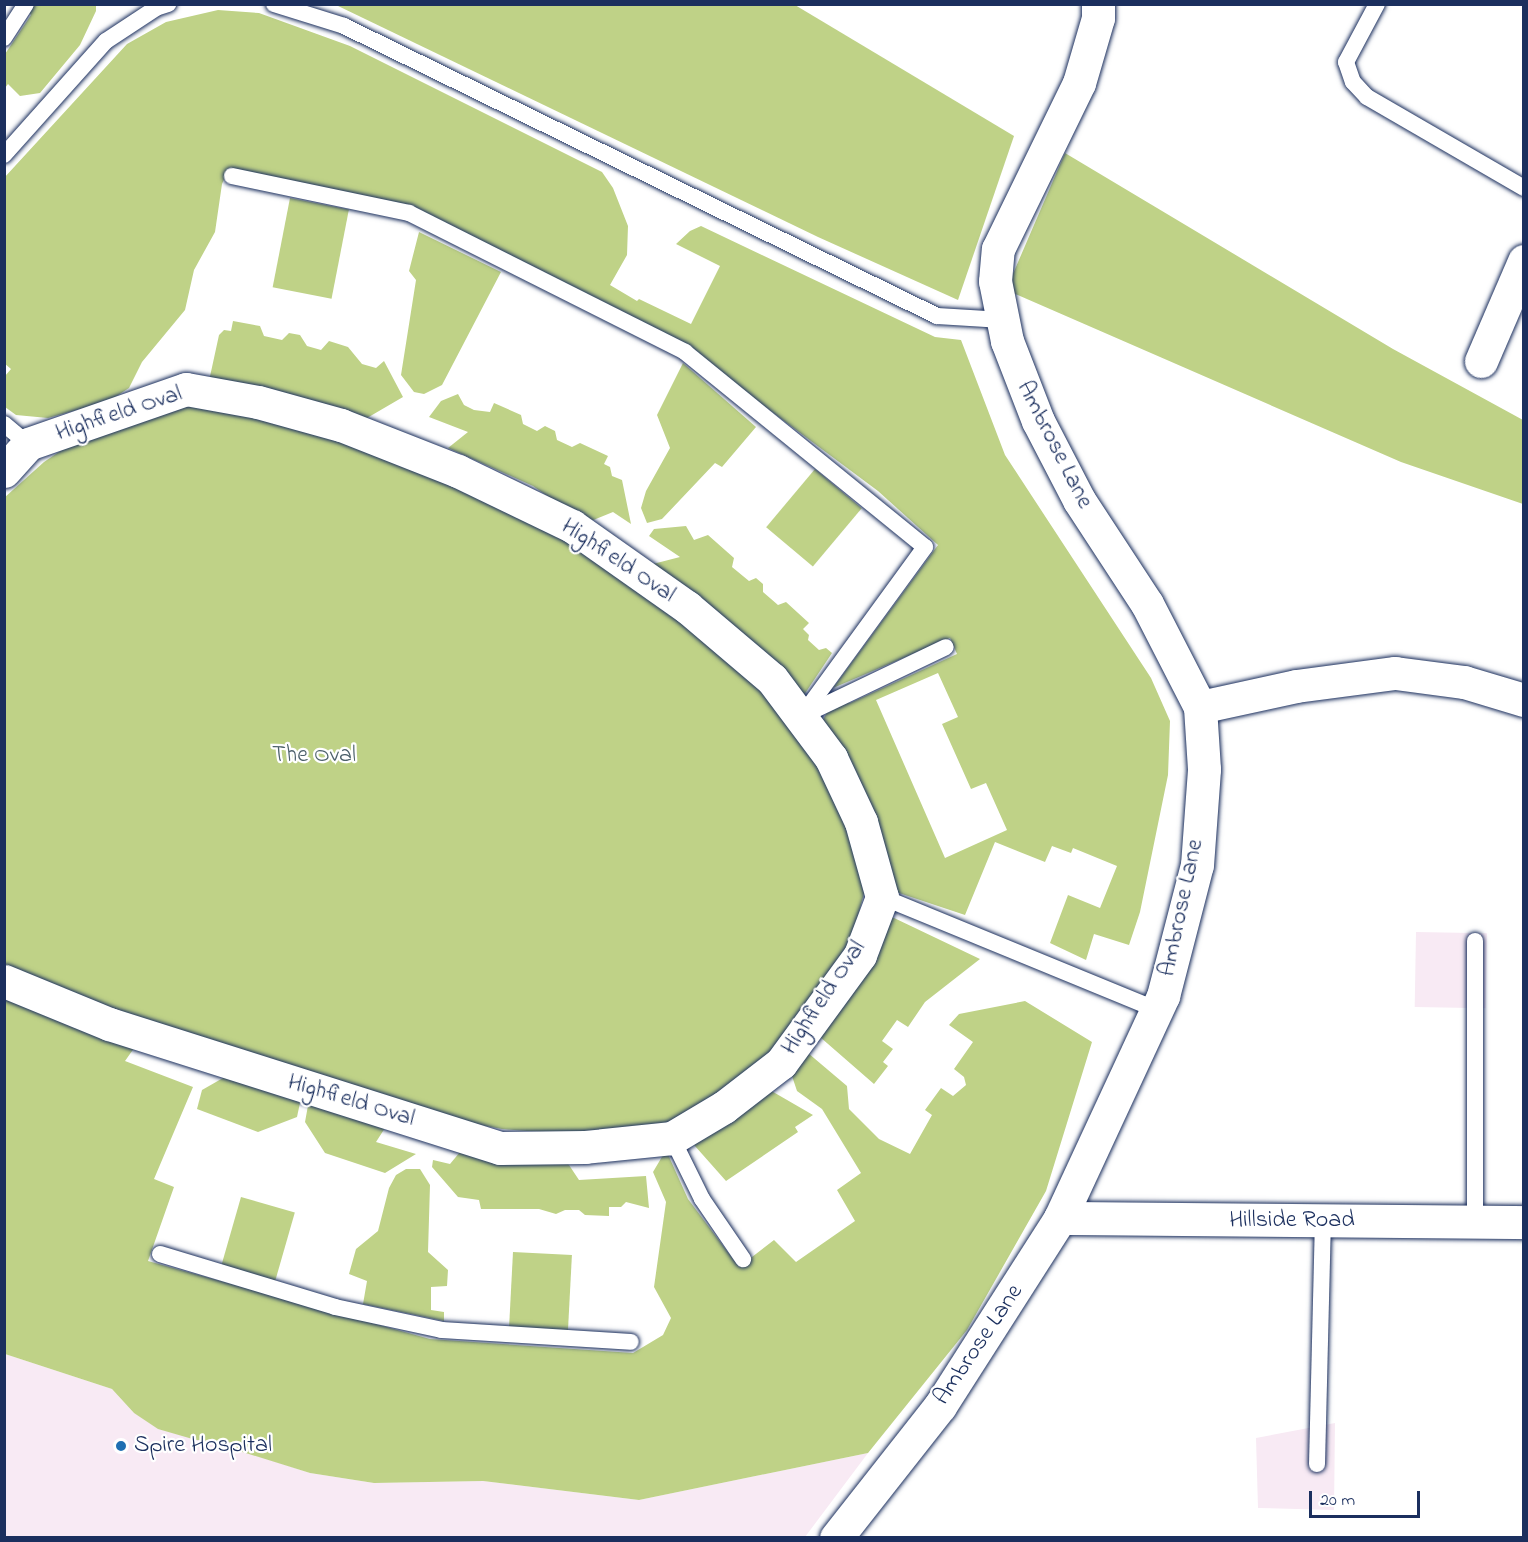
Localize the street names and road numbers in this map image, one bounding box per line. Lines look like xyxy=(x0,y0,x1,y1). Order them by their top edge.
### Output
street label: Ambrose Lane xyxy=(1010,376,1098,514)
street label: Highfield Oval xyxy=(52,380,186,448)
street label: Highfield Oval xyxy=(556,512,680,610)
street label: Ambrose Lane xyxy=(1153,837,1211,979)
street label: Highfield Oval xyxy=(775,936,873,1060)
street label: Highfield Oval xyxy=(284,1068,418,1134)
street label: Hillside Road xyxy=(1229,1207,1355,1235)
street label: Ambrose Lane xyxy=(928,1279,1030,1411)

